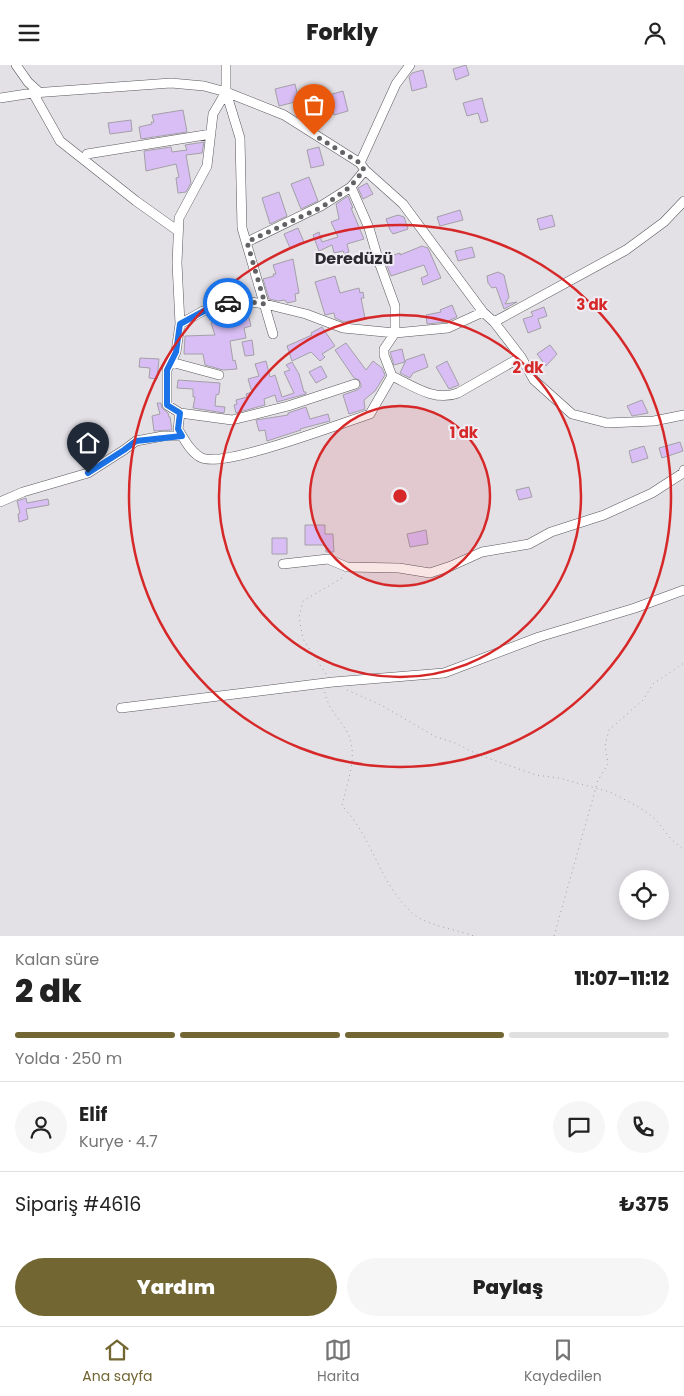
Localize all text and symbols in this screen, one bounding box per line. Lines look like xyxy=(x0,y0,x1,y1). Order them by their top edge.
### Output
text: Forkly xyxy=(306,17,378,48)
icon: menu xyxy=(15,19,43,47)
icon: person xyxy=(641,19,669,47)
pin xyxy=(293,84,335,135)
icon: bag xyxy=(300,91,328,119)
district label: Deredüzü xyxy=(315,247,393,270)
courier xyxy=(203,278,253,328)
icon: car xyxy=(214,289,242,317)
text: 3 dk xyxy=(576,294,609,315)
text: 2 dk xyxy=(512,357,544,378)
pin xyxy=(67,422,109,473)
text: 1 dk xyxy=(450,422,479,443)
icon: home xyxy=(74,429,102,457)
centre of rings xyxy=(391,487,409,505)
map controls xyxy=(619,870,669,920)
button: locate xyxy=(619,870,669,920)
text: Kalan süre xyxy=(15,948,99,971)
text: 11:07–11:12 xyxy=(574,965,669,992)
text: 2 dk xyxy=(15,968,82,1013)
text: Yolda · 250 m xyxy=(15,1047,122,1070)
button: person xyxy=(15,1101,67,1153)
text: Elif xyxy=(79,1101,107,1128)
button: chat xyxy=(553,1101,605,1153)
button: phone xyxy=(617,1101,669,1153)
text: Kurye · 4.7 xyxy=(79,1130,158,1153)
text: Sipariş #4616 xyxy=(15,1191,141,1218)
text: ₺375 xyxy=(619,1191,669,1218)
button: Yardım xyxy=(15,1258,337,1316)
button: Paylaş xyxy=(347,1258,669,1316)
tab: Ana sayfa xyxy=(82,1336,153,1387)
tab: Harita xyxy=(317,1336,359,1387)
tab: Kaydedilen xyxy=(524,1336,602,1387)

